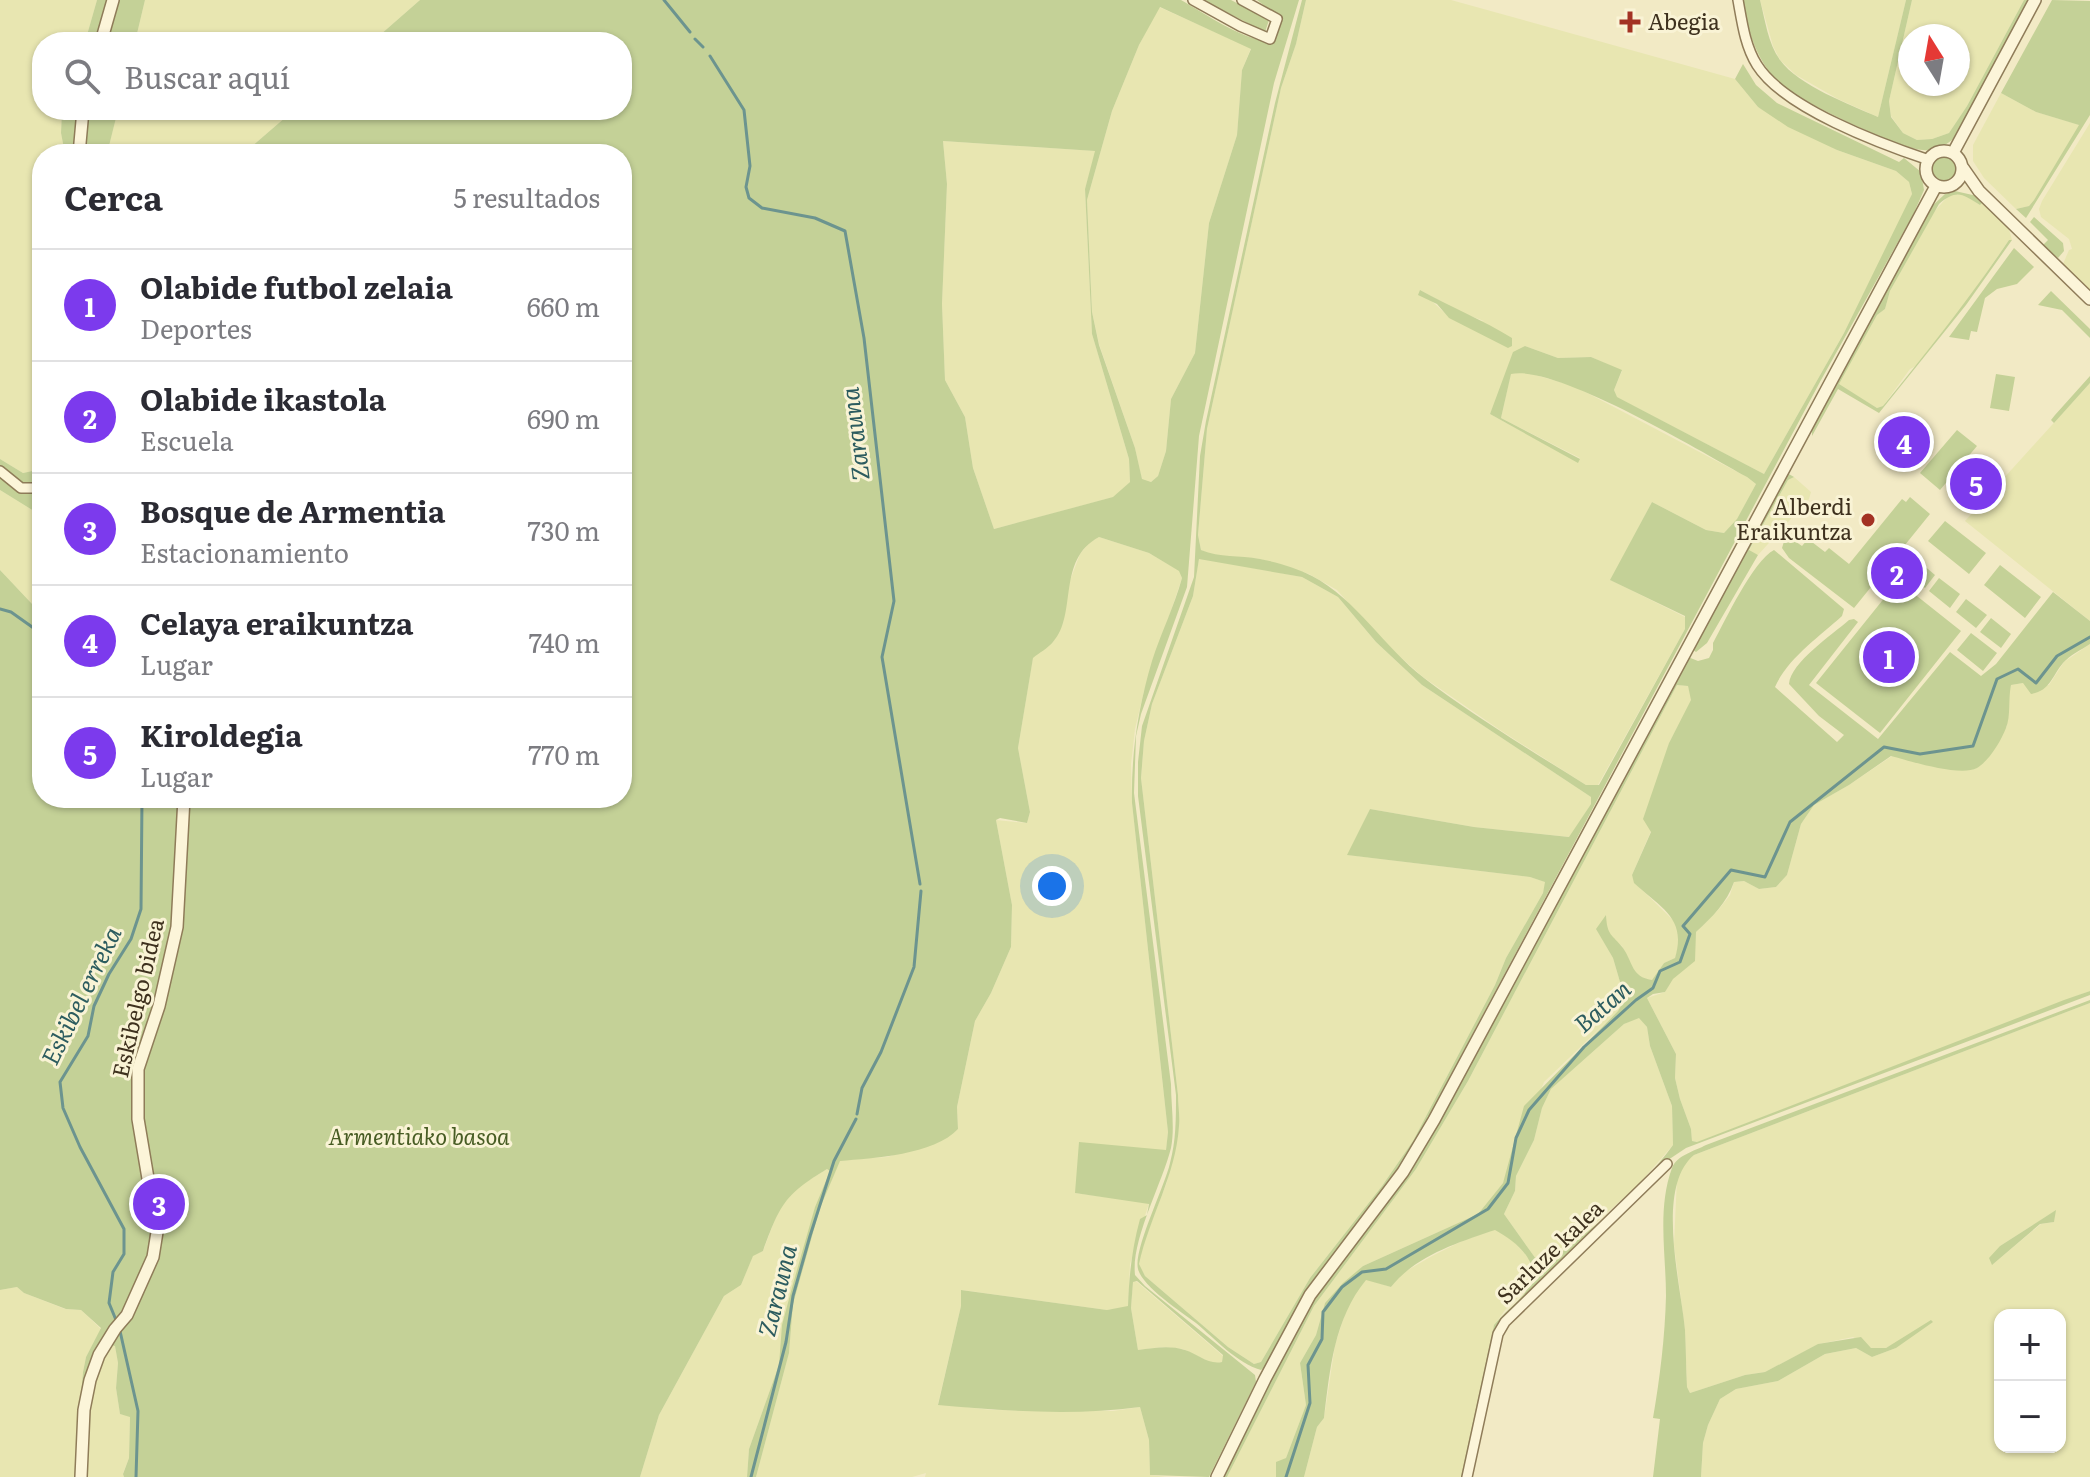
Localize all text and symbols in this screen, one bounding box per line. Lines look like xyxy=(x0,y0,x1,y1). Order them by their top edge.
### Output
place label: Abegia xyxy=(1648,4,1720,37)
marker: Abegia xyxy=(1619,11,1641,33)
north arrow xyxy=(1898,24,1970,96)
search box xyxy=(32,32,632,120)
icon: search xyxy=(60,54,104,98)
text: Buscar aquí xyxy=(124,54,290,98)
text: Cerca xyxy=(64,171,163,221)
text: 5 resultados xyxy=(454,177,600,216)
text: Olabide futbol zelaia xyxy=(140,264,453,308)
text: 1 xyxy=(85,286,95,325)
text: 660 m xyxy=(527,286,600,325)
text: Deportes xyxy=(140,308,252,347)
text: Olabide ikastola xyxy=(140,376,386,420)
water label: Zarauna xyxy=(830,385,877,483)
text: 2 xyxy=(83,398,97,437)
text: 690 m xyxy=(527,398,600,437)
pin: 4 xyxy=(1878,412,1930,472)
text: Escuela xyxy=(140,420,234,459)
pin: 5 xyxy=(1950,454,2002,514)
text: Bosque de Armentia xyxy=(140,488,445,532)
place label: Alberdi Eraikuntza xyxy=(1736,489,1852,547)
text: 3 xyxy=(83,510,97,549)
text: 730 m xyxy=(528,510,600,549)
marker: Alberdi Eraikuntza xyxy=(1859,511,1877,529)
text: Estacionamiento xyxy=(140,532,349,571)
pin: 2 xyxy=(1871,543,1923,603)
text: Celaya eraikuntza xyxy=(140,600,413,644)
text: 4 xyxy=(82,622,98,661)
text: 740 m xyxy=(529,622,600,661)
pin: 1 xyxy=(1863,627,1915,687)
text: Lugar xyxy=(140,644,213,683)
text: Kiroldegia xyxy=(140,712,303,756)
text: 5 xyxy=(83,734,97,773)
text: 770 m xyxy=(528,734,600,773)
text: Lugar xyxy=(140,756,213,795)
your location xyxy=(1032,866,1072,906)
street label: Eskibelgo bidea xyxy=(102,915,171,1080)
water label: Eskibel erreka xyxy=(31,920,129,1070)
water label: Batan xyxy=(1565,970,1637,1040)
park label: Armentiako basoa xyxy=(328,1119,510,1152)
pin: 3 xyxy=(133,1174,185,1234)
street label: Sarluze kalea xyxy=(1488,1191,1610,1311)
water label: Zarauna xyxy=(747,1240,804,1340)
map controls xyxy=(1994,1309,2066,1453)
button: + xyxy=(1994,1309,2066,1381)
button: − xyxy=(1994,1381,2066,1453)

